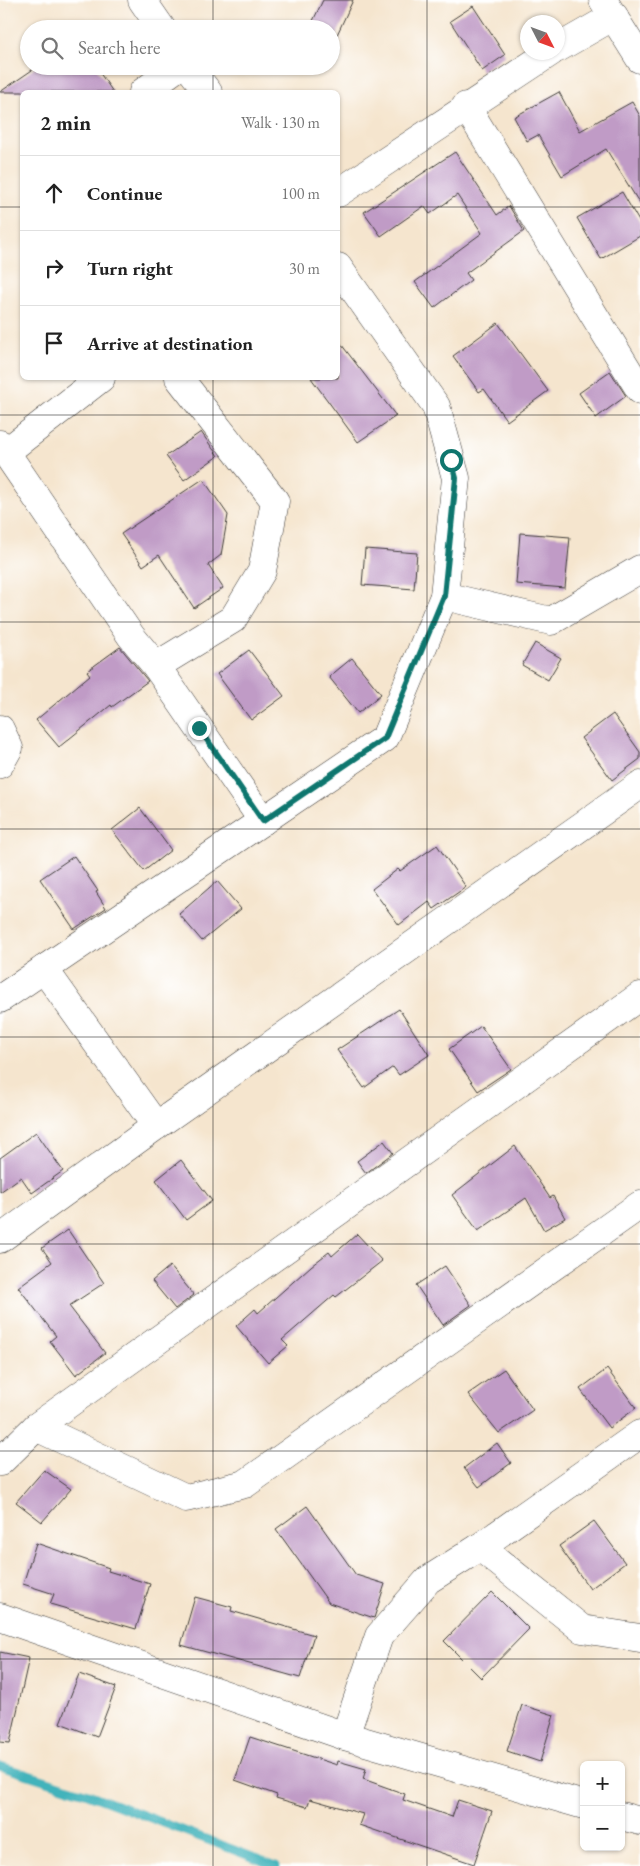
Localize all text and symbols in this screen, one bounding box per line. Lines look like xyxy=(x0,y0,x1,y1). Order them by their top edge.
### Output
north arrow xyxy=(520,15,565,60)
search box xyxy=(20,20,340,75)
icon: search xyxy=(38,34,66,62)
text: Search here xyxy=(78,35,160,60)
text: 2 min xyxy=(40,109,91,136)
text: Walk · 130 m xyxy=(241,112,320,133)
icon: ahead xyxy=(40,179,68,207)
text: Continue xyxy=(87,181,162,206)
text: 100 m xyxy=(281,183,320,204)
icon: right xyxy=(40,254,68,282)
text: Turn right xyxy=(87,256,173,281)
text: 30 m xyxy=(289,258,320,279)
icon: arrive xyxy=(40,329,68,357)
text: Arrive at destination xyxy=(87,331,253,356)
route start xyxy=(440,449,463,472)
route end xyxy=(188,717,211,740)
map controls xyxy=(580,1761,625,1851)
button: + xyxy=(580,1761,625,1806)
button: − xyxy=(580,1806,625,1851)

